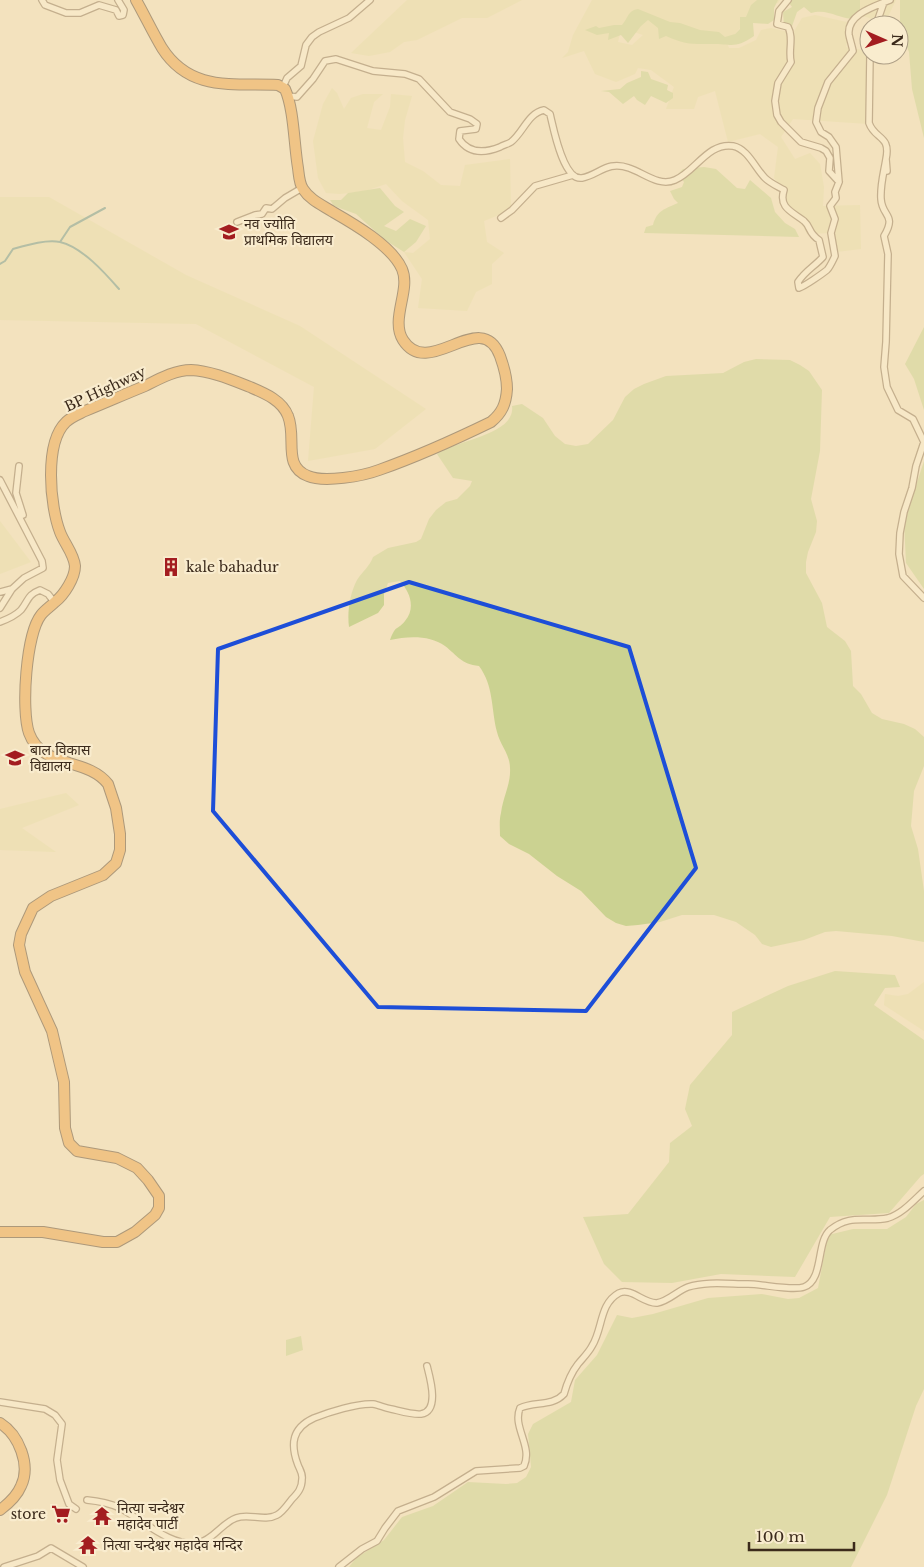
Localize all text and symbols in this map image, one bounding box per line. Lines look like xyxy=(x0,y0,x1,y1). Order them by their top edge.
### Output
north arrow xyxy=(859,15,909,65)
text: N xyxy=(888,34,906,47)
place label: नव ज्योति प्राथमिक विद्यालय xyxy=(244,215,334,249)
school or university icon: नव ज्योति प्राथमिक विद्यालय xyxy=(218,221,240,243)
street label: BP Highway xyxy=(62,362,149,416)
building icon: kale bahadur xyxy=(160,556,182,578)
place label: kale bahadur xyxy=(186,558,279,576)
place label: बाल विकास विद्यालय xyxy=(30,741,91,775)
school or university icon: बाल विकास विद्यालय xyxy=(4,747,26,769)
place label: नित्या चन्देश्वर महादेव पार्टी xyxy=(117,1499,185,1533)
supermarket icon: store xyxy=(50,1503,72,1525)
place label: store xyxy=(11,1505,46,1523)
temple icon: नित्या चन्देश्वर महादेव पार्टी xyxy=(91,1505,113,1527)
scale bar xyxy=(749,1520,854,1552)
text: 100 m xyxy=(756,1527,805,1546)
temple icon: नित्या चन्देश्वर महादेव मन्दिर xyxy=(77,1534,99,1556)
place label: नित्या चन्देश्वर महादेव मन्दिर xyxy=(103,1536,243,1554)

